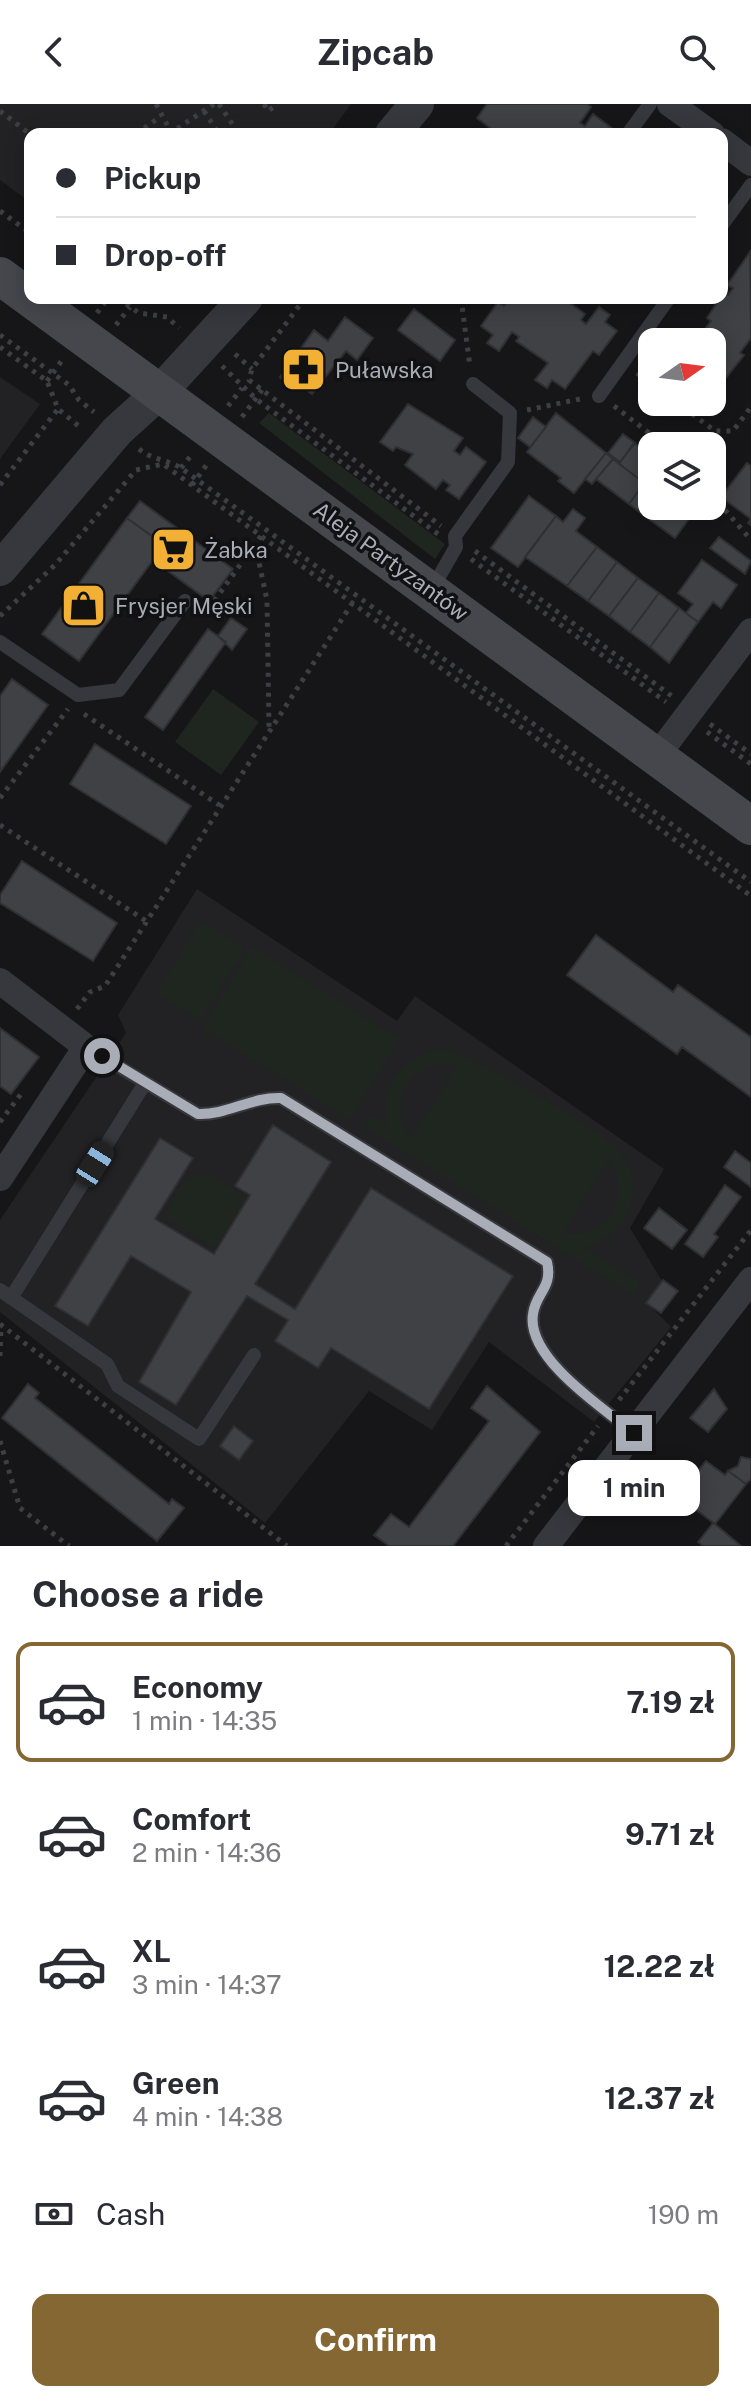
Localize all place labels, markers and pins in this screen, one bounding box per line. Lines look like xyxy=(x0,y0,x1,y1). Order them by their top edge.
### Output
pharmacy icon: Puławska xyxy=(280,346,328,394)
place label: Puławska xyxy=(335,357,433,383)
supermarket icon: Żabka xyxy=(149,526,197,574)
place label: Żabka xyxy=(204,536,268,563)
shop icon: Frysjer Męski xyxy=(60,582,108,630)
place label: Frysjer Męski xyxy=(115,593,252,619)

